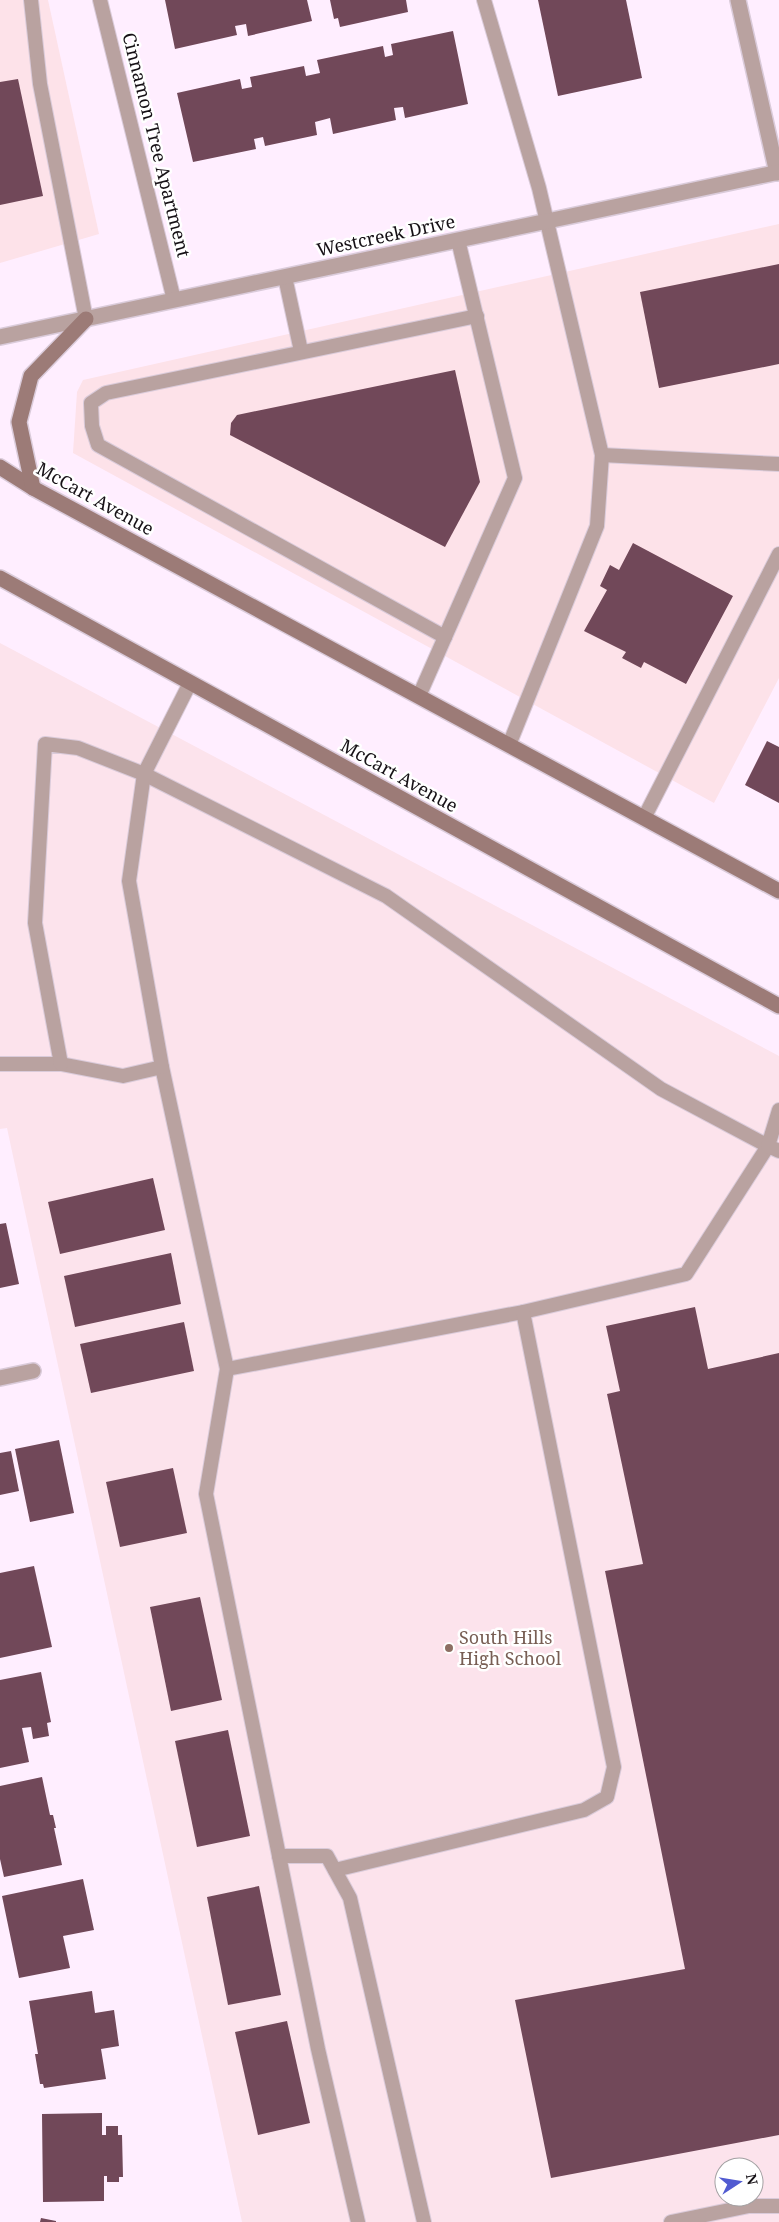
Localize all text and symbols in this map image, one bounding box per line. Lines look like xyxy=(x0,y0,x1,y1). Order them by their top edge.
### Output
street label: Cinnamon Tree Apartment xyxy=(117,30,197,260)
street label: Westcreek Drive xyxy=(314,209,457,261)
street label: McCart Avenue xyxy=(32,456,158,540)
street label: McCart Avenue xyxy=(336,733,462,817)
place label: South Hills High School xyxy=(459,1625,562,1670)
marker: South Hills High School xyxy=(443,1642,455,1654)
north arrow xyxy=(714,2157,764,2207)
text: N xyxy=(742,2172,763,2187)

